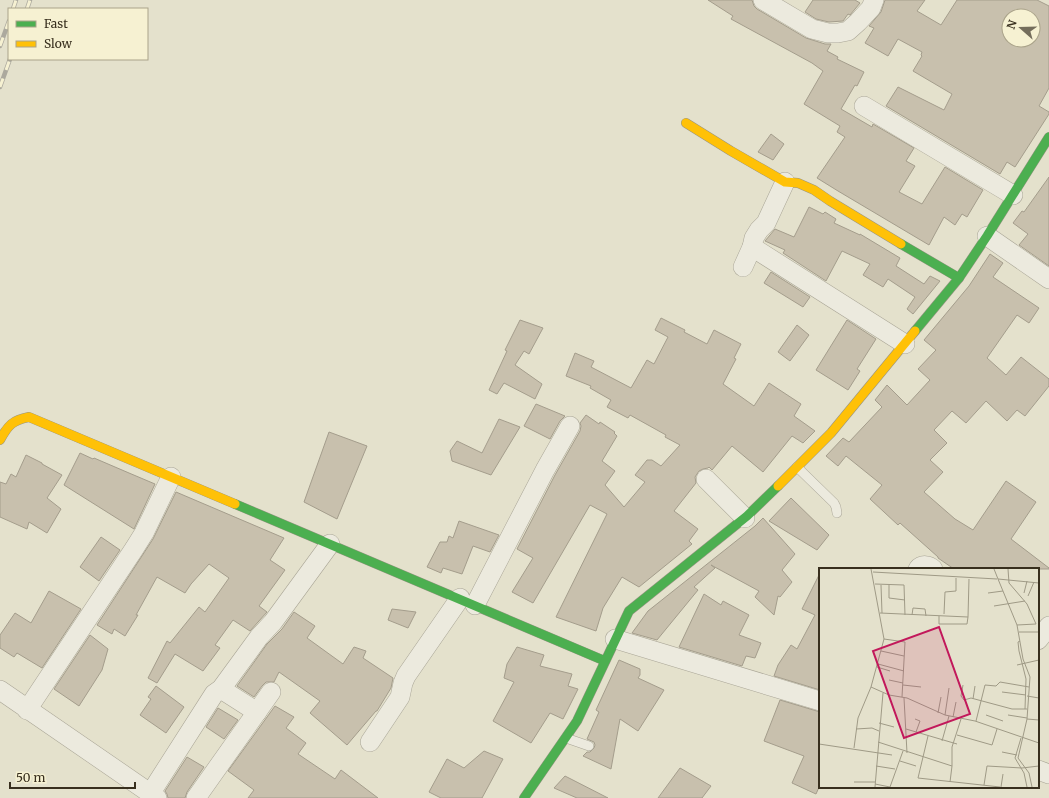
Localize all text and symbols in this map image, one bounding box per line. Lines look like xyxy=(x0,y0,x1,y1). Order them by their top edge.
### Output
legend xyxy=(8,8,148,60)
north arrow xyxy=(1001,8,1041,48)
text: Fast xyxy=(44,16,68,31)
text: N xyxy=(1004,18,1020,31)
text: Slow xyxy=(44,36,73,51)
inset map xyxy=(819,568,1039,788)
scale bar xyxy=(10,764,135,790)
text: 50 m xyxy=(16,770,45,785)

